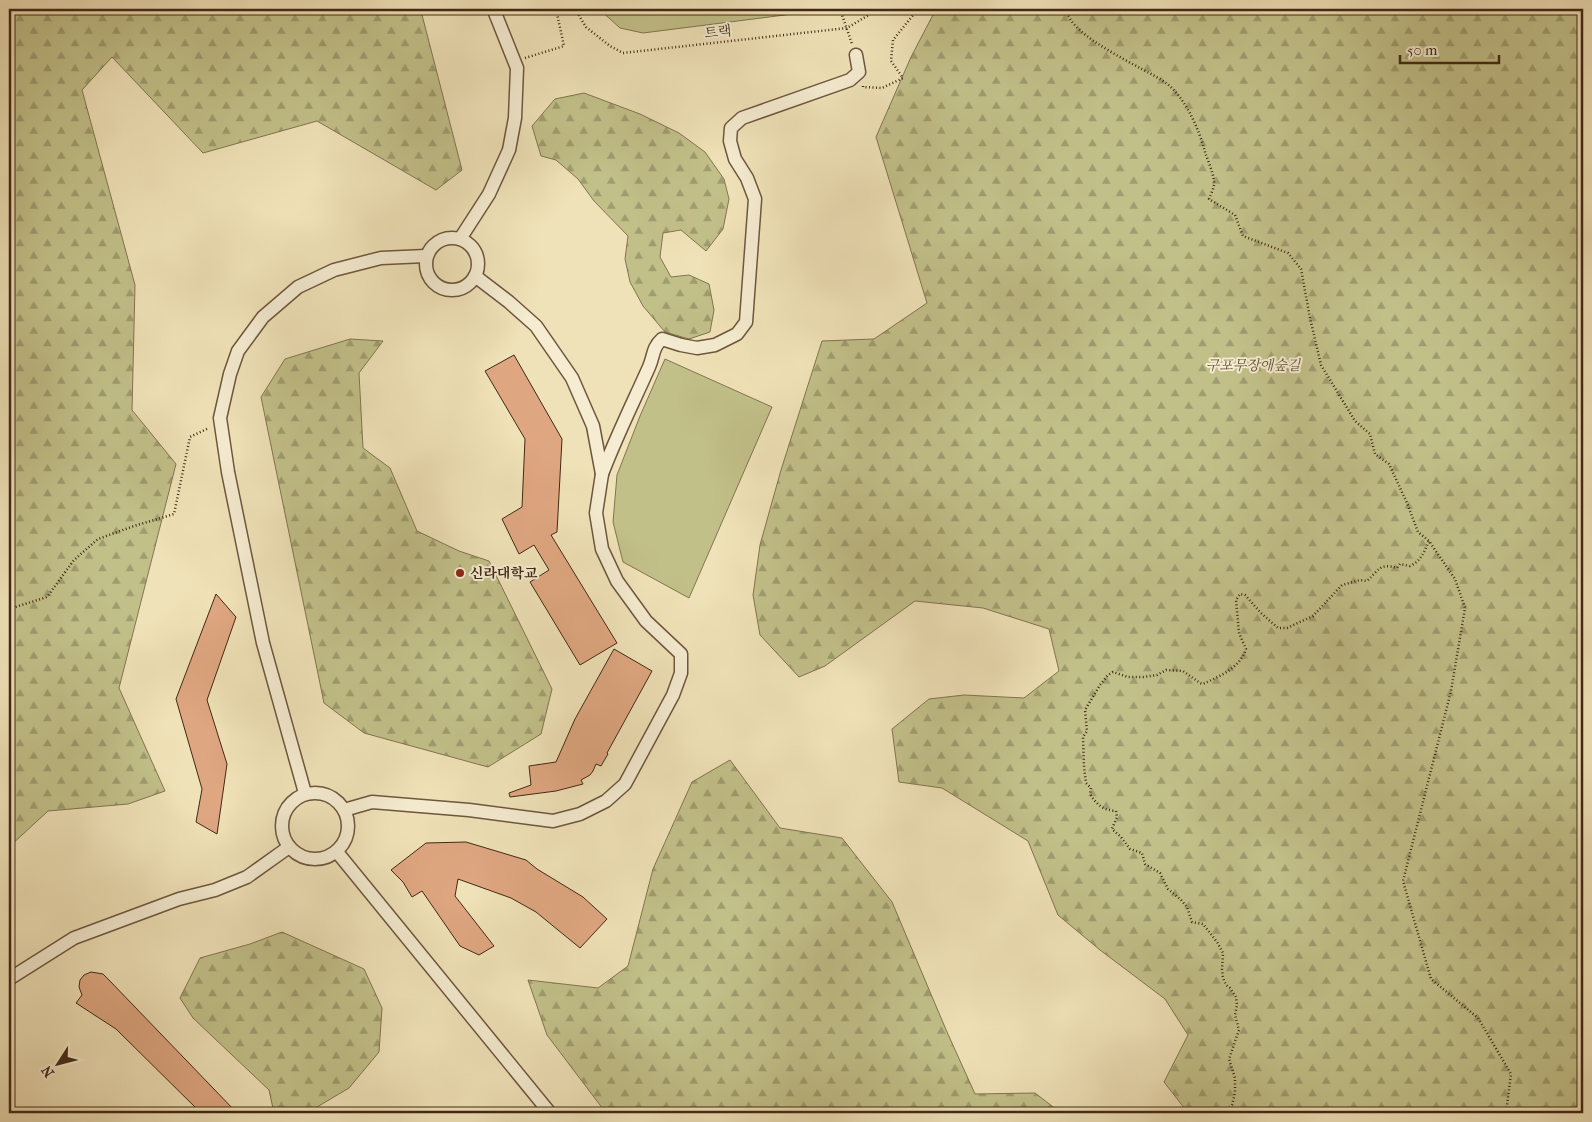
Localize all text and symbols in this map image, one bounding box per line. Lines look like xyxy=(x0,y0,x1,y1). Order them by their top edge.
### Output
street label: 트랙 xyxy=(704,22,732,42)
scale bar xyxy=(1400,32,1498,64)
text: 50 m xyxy=(1407,41,1438,59)
park label: 구포무장애숲길 xyxy=(1206,357,1302,374)
place label: 신라대학교 xyxy=(470,565,538,582)
marker: 신라대학교 xyxy=(454,567,466,579)
north arrow xyxy=(32,1040,82,1090)
text: N xyxy=(38,1062,58,1081)

